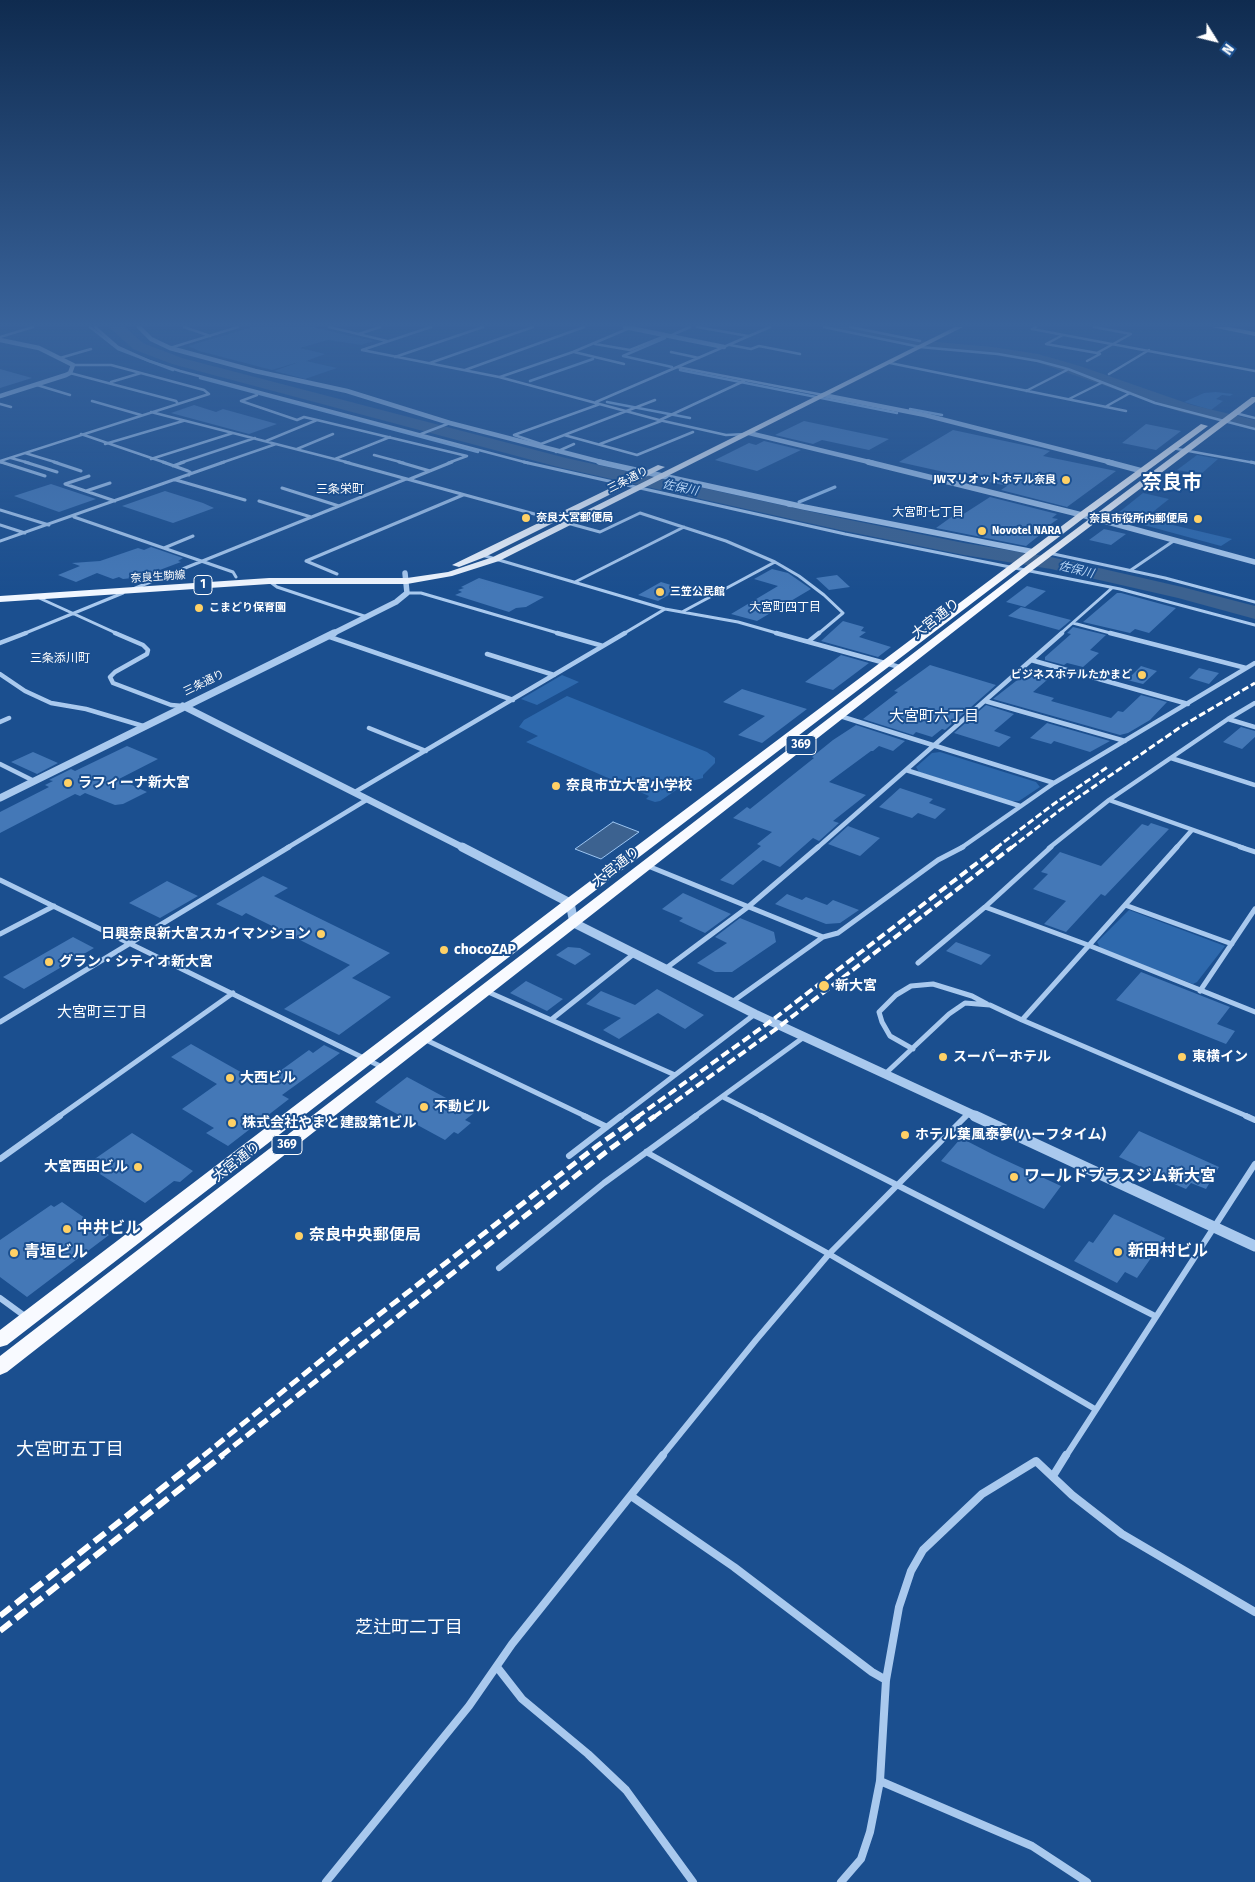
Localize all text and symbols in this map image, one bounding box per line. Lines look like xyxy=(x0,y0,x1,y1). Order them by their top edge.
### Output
north arrow xyxy=(1190,15,1240,65)
text: N xyxy=(1218,40,1237,58)
street label: 三条通り xyxy=(605,464,651,496)
district label: 奈良市 xyxy=(1142,471,1202,495)
place label: JWマリオットホテル奈良 xyxy=(933,473,1056,487)
marker: JWマリオットホテル奈良 xyxy=(1060,474,1072,486)
water label: 佐保川 xyxy=(661,477,699,499)
district label: 三条栄町 xyxy=(316,483,364,497)
district label: 大宮町七丁目 xyxy=(892,506,964,520)
place label: 奈良大宮郵便局 xyxy=(536,511,613,525)
marker: 奈良大宮郵便局 xyxy=(520,512,532,524)
place label: 奈良市役所内郵便局 xyxy=(1089,512,1188,526)
marker: 奈良市役所内郵便局 xyxy=(1192,513,1204,525)
place label: Novotel NARA xyxy=(992,524,1061,538)
marker: Novotel NARA xyxy=(976,525,988,537)
water label: 佐保川 xyxy=(1057,559,1095,581)
street label: 奈良生駒線 xyxy=(130,568,186,586)
road number: 1 xyxy=(194,576,212,594)
place label: 三笠公民館 xyxy=(670,585,725,599)
marker: 三笠公民館 xyxy=(654,586,666,598)
street label: 大宮通り xyxy=(909,595,963,643)
place label: こまどり保育園 xyxy=(209,601,286,615)
district label: 大宮町四丁目 xyxy=(749,601,821,615)
marker: こまどり保育園 xyxy=(193,602,205,614)
district label: 三条添川町 xyxy=(30,652,90,666)
street label: 三条通り xyxy=(181,667,227,699)
place label: ビジネスホテルたかまど xyxy=(1011,668,1132,682)
marker: ビジネスホテルたかまど xyxy=(1136,669,1148,681)
district label: 大宮町六丁目 xyxy=(889,708,979,726)
road number: 369 xyxy=(786,736,816,754)
place label: ラフィーナ新大宮 xyxy=(78,775,190,791)
marker: ラフィーナ新大宮 xyxy=(62,777,74,789)
place label: 奈良市立大宮小学校 xyxy=(566,778,692,794)
marker: 奈良市立大宮小学校 xyxy=(550,780,562,792)
street label: 大宮通り xyxy=(589,843,643,891)
place label: 日興奈良新大宮スカイマンション xyxy=(101,926,311,942)
marker: 日興奈良新大宮スカイマンション xyxy=(315,928,327,940)
place label: chocoZAP xyxy=(454,942,516,958)
marker: chocoZAP xyxy=(438,944,450,956)
place label: グラン・シティオ新大宮 xyxy=(59,954,213,970)
marker: グラン・シティオ新大宮 xyxy=(43,956,55,968)
place label: 新大宮 xyxy=(835,978,877,994)
marker: 新大宮 xyxy=(817,979,831,993)
district label: 大宮町三丁目 xyxy=(57,1004,147,1022)
place label: スーパーホテル xyxy=(953,1049,1051,1065)
place label: 東横イン xyxy=(1192,1049,1248,1065)
marker: スーパーホテル xyxy=(937,1051,949,1063)
marker: 東横イン xyxy=(1176,1051,1188,1063)
place label: 大西ビル xyxy=(240,1070,296,1086)
marker: 大西ビル xyxy=(224,1072,236,1084)
place label: 不動ビル xyxy=(434,1099,490,1115)
marker: 不動ビル xyxy=(418,1101,430,1113)
place label: 株式会社やまと建設第1ビル xyxy=(242,1115,416,1131)
marker: 株式会社やまと建設第1ビル xyxy=(226,1117,238,1129)
place label: ホテル葉風泰夢(ハーフタイム) xyxy=(915,1127,1106,1143)
marker: ホテル葉風泰夢(ハーフタイム) xyxy=(899,1129,911,1141)
road number: 369 xyxy=(272,1136,302,1154)
street label: 大宮通り xyxy=(210,1138,264,1186)
place label: 大宮西田ビル xyxy=(44,1159,128,1175)
marker: 大宮西田ビル xyxy=(132,1161,144,1173)
place label: ワールドプラスジム新大宮 xyxy=(1024,1167,1216,1187)
marker: ワールドプラスジム新大宮 xyxy=(1008,1171,1020,1183)
place label: 中井ビル xyxy=(77,1219,141,1239)
marker: 中井ビル xyxy=(61,1223,73,1235)
place label: 奈良中央郵便局 xyxy=(309,1226,421,1246)
marker: 奈良中央郵便局 xyxy=(293,1230,305,1242)
place label: 新田村ビル xyxy=(1128,1242,1208,1262)
place label: 青垣ビル xyxy=(24,1243,88,1263)
marker: 新田村ビル xyxy=(1112,1246,1124,1258)
marker: 青垣ビル xyxy=(8,1247,20,1259)
district label: 大宮町五丁目 xyxy=(16,1439,124,1461)
district label: 芝辻町二丁目 xyxy=(355,1617,463,1639)

